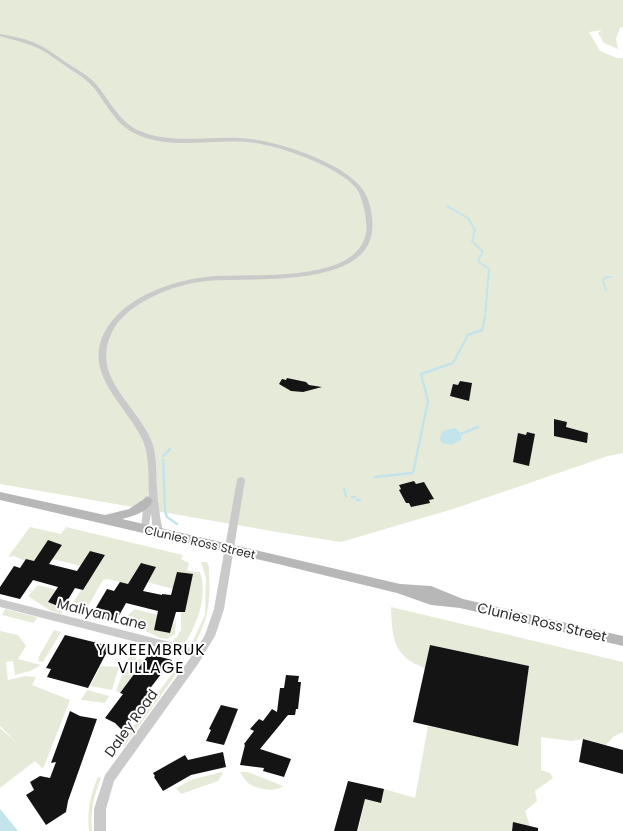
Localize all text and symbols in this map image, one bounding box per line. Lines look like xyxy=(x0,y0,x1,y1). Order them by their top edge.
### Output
street label: Clunies Ross Street xyxy=(143,521,257,563)
street label: Maliyan Lane xyxy=(55,593,149,635)
street label: Clunies Ross Street xyxy=(475,597,609,647)
district label: YUKEEMBRUK VILLAGE xyxy=(96,638,206,679)
street label: Daley Road xyxy=(100,685,162,761)

